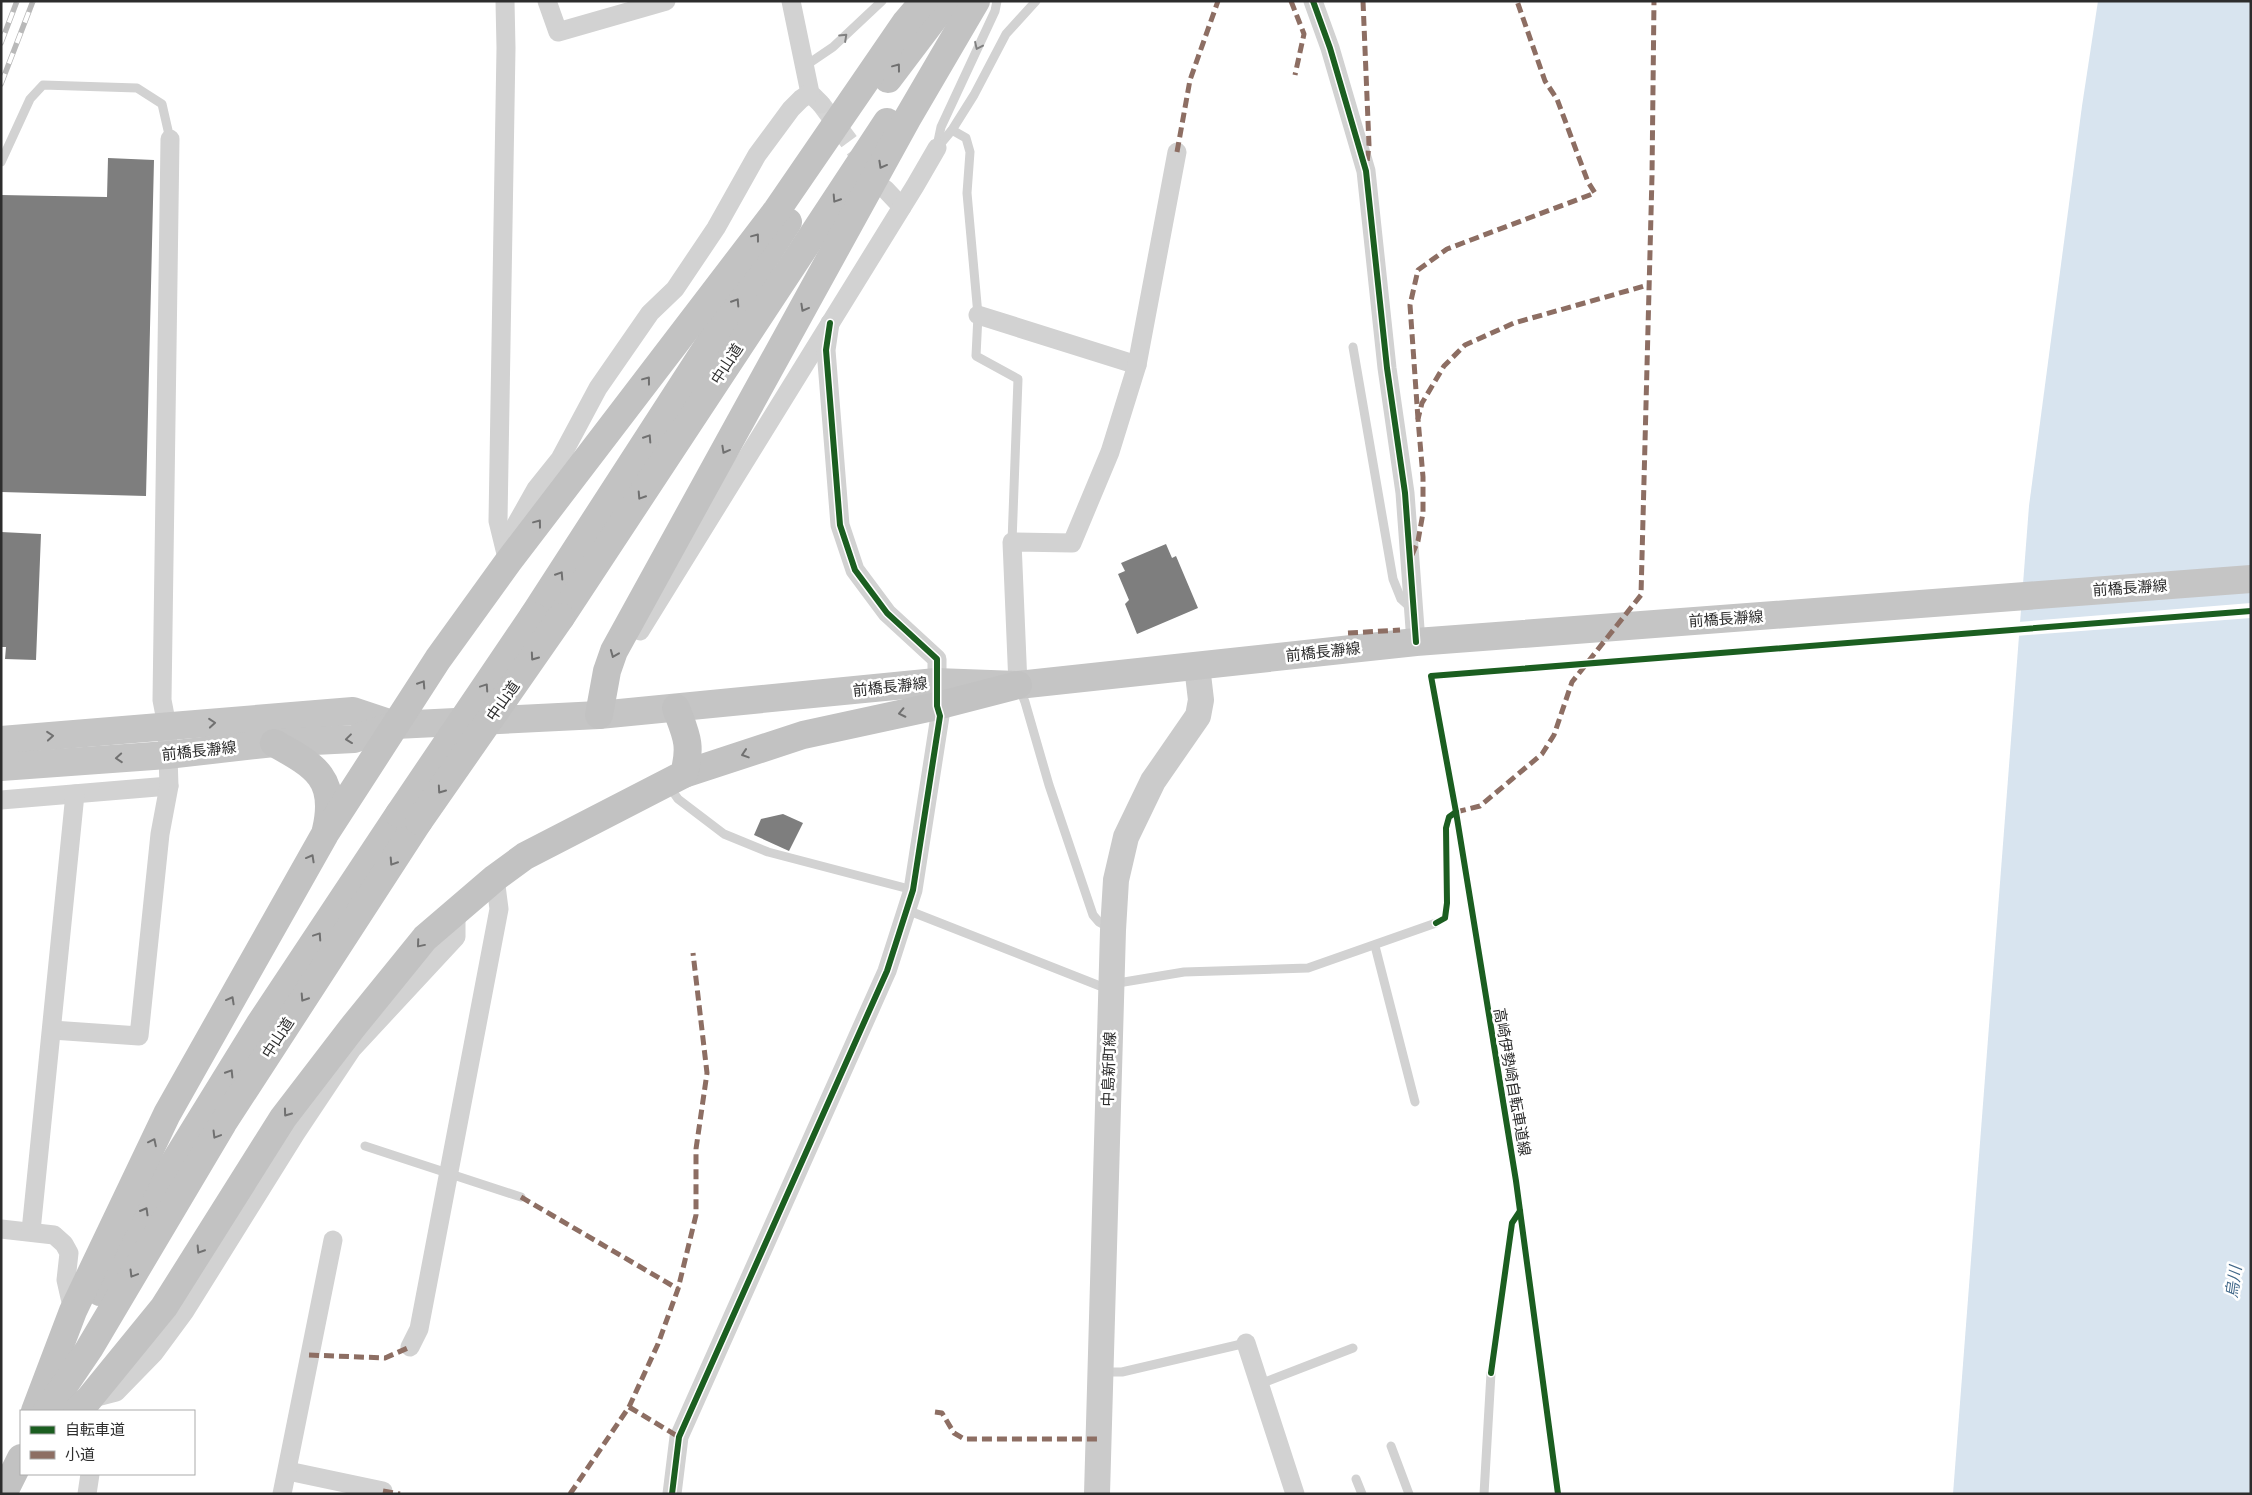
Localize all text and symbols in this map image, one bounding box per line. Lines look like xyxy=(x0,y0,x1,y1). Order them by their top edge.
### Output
one-way arrow xyxy=(838,34,847,43)
one-way arrow xyxy=(974,41,985,50)
one-way arrow xyxy=(891,63,900,73)
one-way arrow xyxy=(878,160,888,169)
one-way arrow xyxy=(833,194,842,203)
one-way arrow xyxy=(751,234,759,243)
one-way arrow xyxy=(730,298,740,307)
one-way arrow xyxy=(800,302,810,311)
street label: 中山道 xyxy=(706,339,747,388)
one-way arrow xyxy=(641,376,650,386)
one-way arrow xyxy=(642,435,651,444)
one-way arrow xyxy=(721,444,731,453)
one-way arrow xyxy=(638,490,647,500)
one-way arrow xyxy=(532,519,541,529)
one-way arrow xyxy=(554,571,563,581)
street label: 前橋長瀞線 xyxy=(2092,574,2168,600)
street label: 前橋長瀞線 xyxy=(1688,605,1764,631)
street label: 前橋長瀞線 xyxy=(1285,637,1361,665)
one-way arrow xyxy=(609,649,620,658)
one-way arrow xyxy=(531,651,540,661)
street label: 前橋長瀞線 xyxy=(852,672,928,700)
street label: 中山道 xyxy=(481,676,523,725)
one-way arrow xyxy=(416,680,425,690)
one-way arrow xyxy=(479,683,488,693)
one-way arrow xyxy=(898,707,907,718)
one-way arrow xyxy=(208,717,216,728)
one-way arrow xyxy=(46,731,54,742)
one-way arrow xyxy=(345,733,353,744)
street label: 前橋長瀞線 xyxy=(161,736,237,764)
one-way arrow xyxy=(742,748,750,758)
one-way arrow xyxy=(114,752,122,763)
one-way arrow xyxy=(438,784,447,794)
one-way arrow xyxy=(305,855,315,864)
one-way arrow xyxy=(390,856,399,866)
one-way arrow xyxy=(312,933,321,942)
one-way arrow xyxy=(417,939,426,948)
one-way arrow xyxy=(301,993,310,1002)
one-way arrow xyxy=(225,996,235,1005)
street label: 高崎伊勢崎自転車道線 xyxy=(1490,1006,1536,1157)
street label: 中山道 xyxy=(257,1013,298,1062)
street label: 中島新町線 xyxy=(1097,1031,1119,1107)
one-way arrow xyxy=(223,1069,233,1078)
one-way arrow xyxy=(284,1107,293,1117)
one-way arrow xyxy=(213,1129,223,1138)
one-way arrow xyxy=(147,1138,157,1147)
one-way arrow xyxy=(139,1208,149,1217)
one-way arrow xyxy=(196,1245,206,1254)
water label: 烏川 xyxy=(2220,1263,2246,1299)
one-way arrow xyxy=(129,1269,139,1278)
legend xyxy=(20,1410,195,1475)
text: 自転車道 xyxy=(65,1419,125,1439)
text: 小道 xyxy=(65,1444,95,1464)

